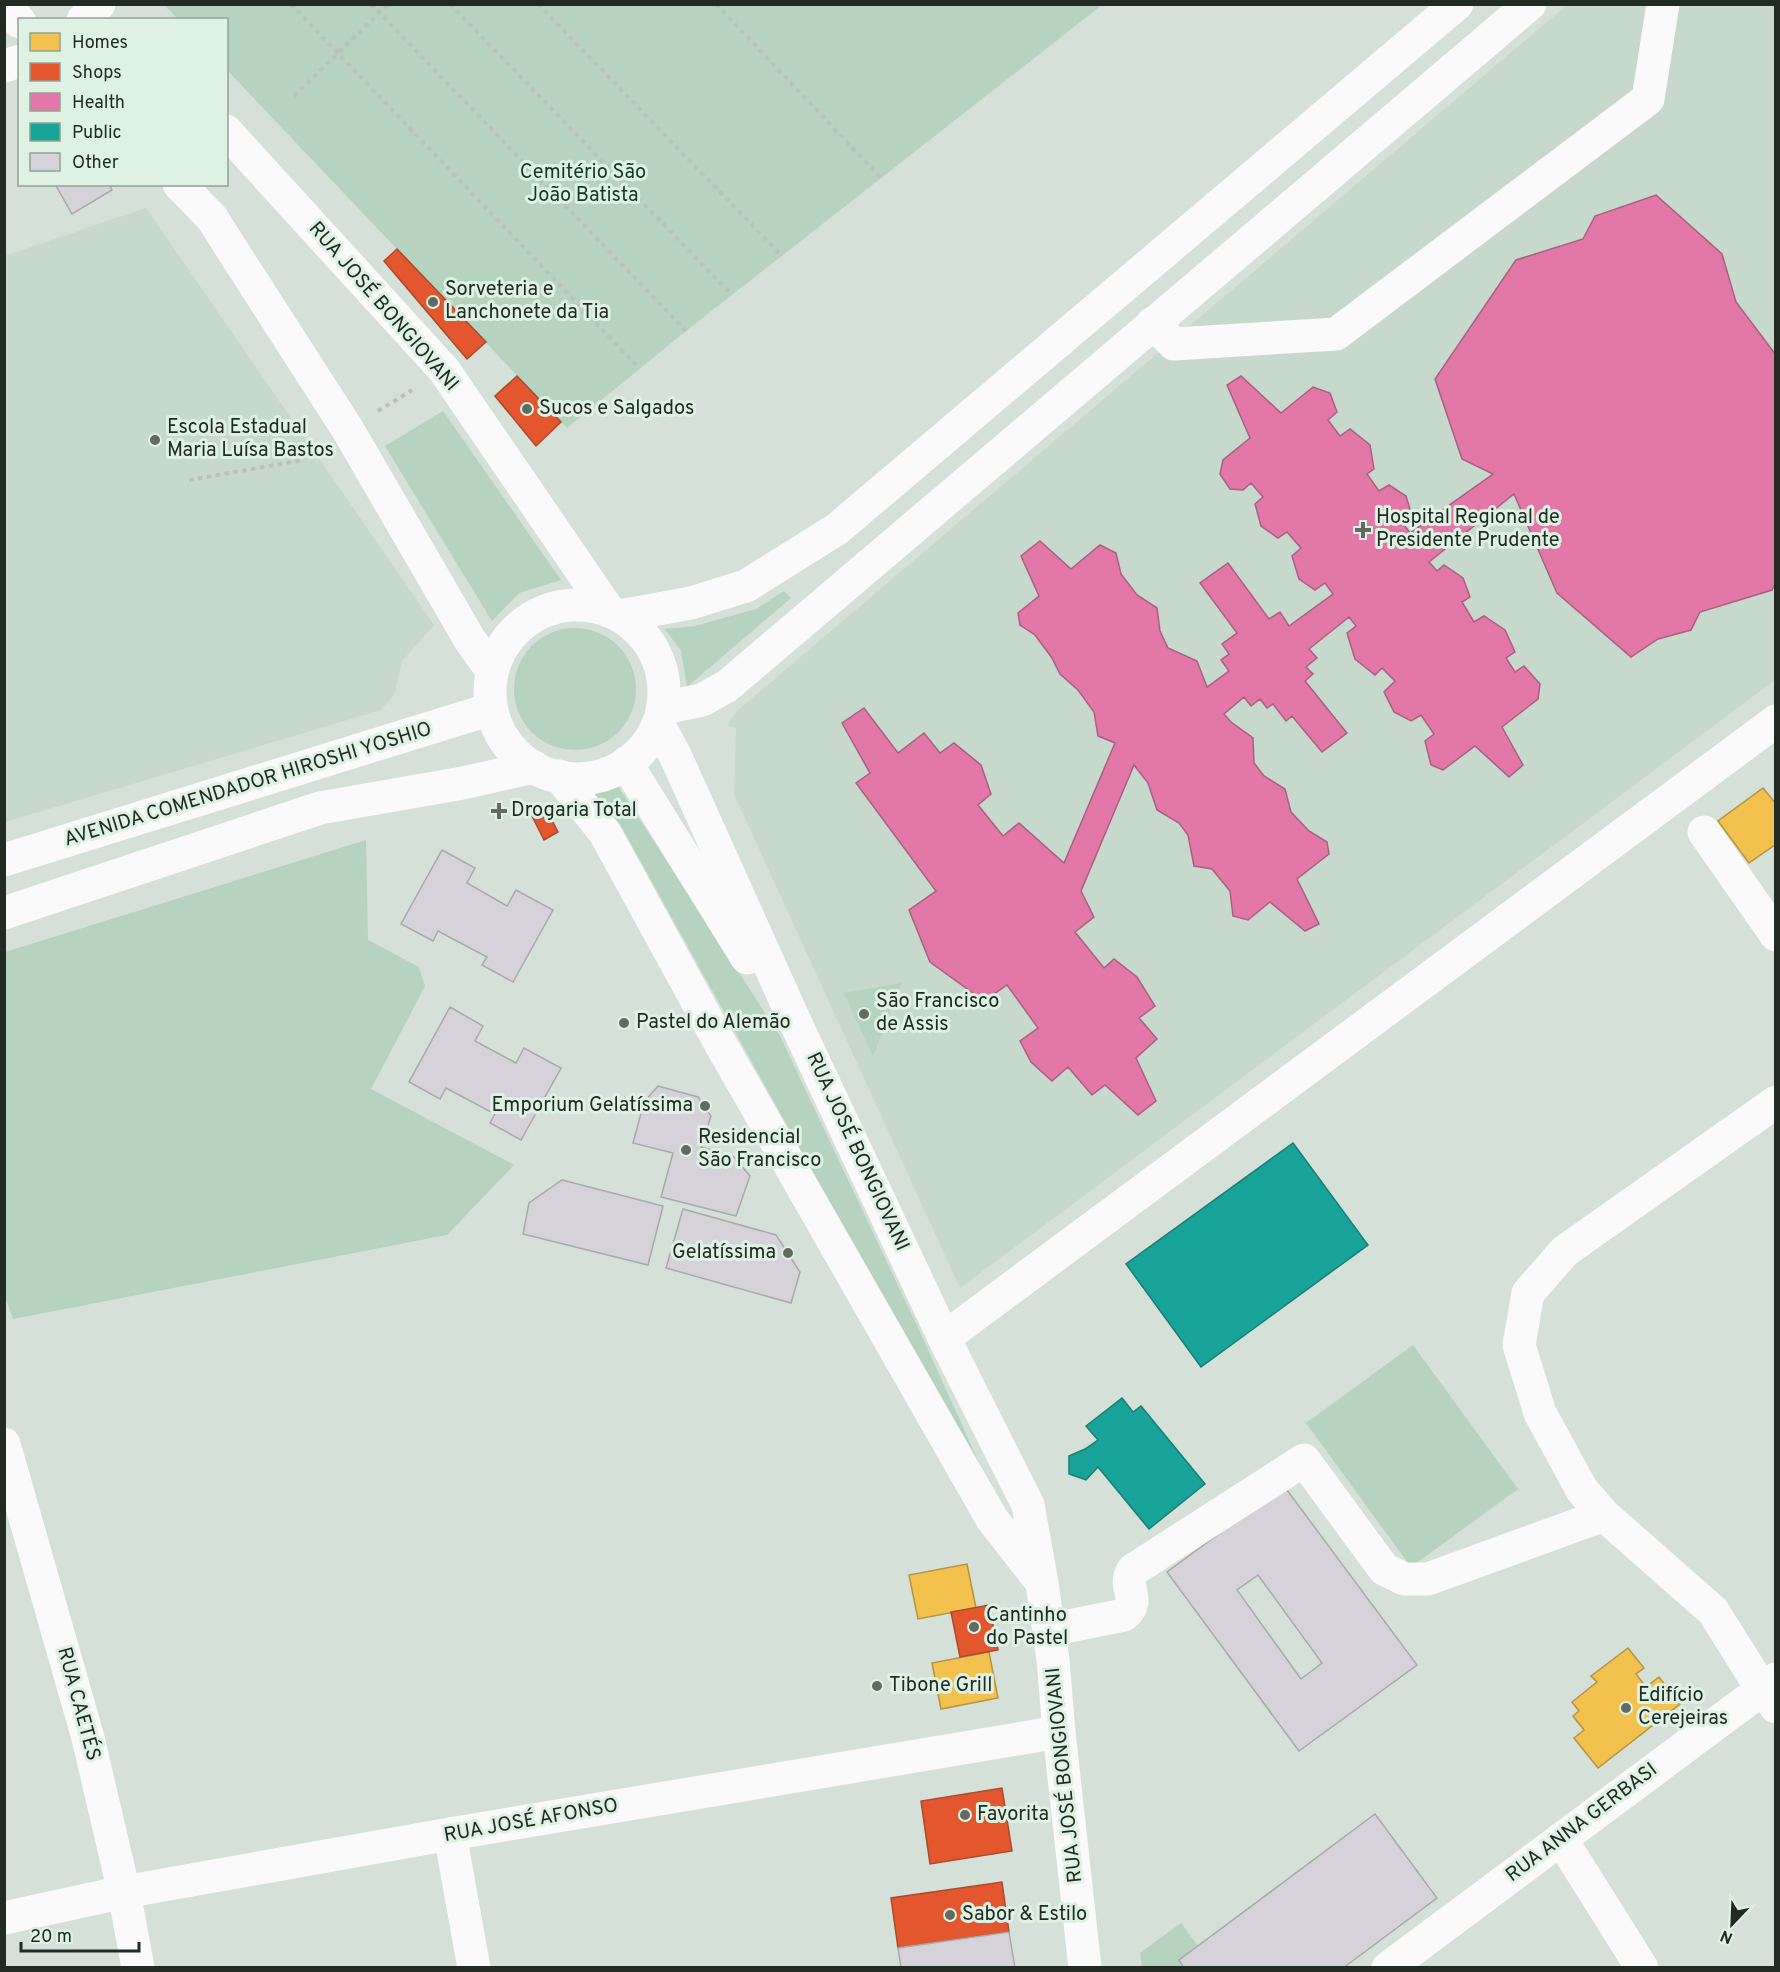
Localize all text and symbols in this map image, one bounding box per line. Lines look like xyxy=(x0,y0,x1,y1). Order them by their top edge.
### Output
legend xyxy=(18,18,228,186)
text: Homes xyxy=(72,32,128,55)
text: Shops xyxy=(72,62,122,85)
text: Health xyxy=(72,92,125,115)
text: Public xyxy=(72,122,122,145)
text: Other xyxy=(72,152,119,175)
park label: Cemitério São João Batista xyxy=(520,160,646,209)
street label: RUA JOSÉ BONGIOVANI xyxy=(302,215,465,397)
place label: Sorveteria e Lanchonete da Tia xyxy=(445,277,609,326)
marker: Sorveteria e Lanchonete da Tia xyxy=(426,295,440,309)
place label: Sucos e Salgados xyxy=(539,396,694,422)
marker: Sucos e Salgados xyxy=(520,402,534,416)
place label: Escola Estadual Maria Luísa Bastos xyxy=(167,415,334,464)
marker: Escola Estadual Maria Luísa Bastos xyxy=(148,433,162,447)
place label: Hospital Regional de Presidente Prudente xyxy=(1376,505,1560,554)
marker: Hospital Regional de Presidente Prudente xyxy=(1354,521,1372,539)
street label: AVENIDA COMENDADOR HIROSHI YOSHIO xyxy=(61,717,435,853)
place label: Drogaria Total xyxy=(511,798,637,824)
marker: Drogaria Total xyxy=(492,804,506,818)
place label: São Francisco de Assis xyxy=(876,989,999,1038)
marker: São Francisco de Assis xyxy=(857,1007,871,1021)
place label: Pastel do Alemão xyxy=(636,1010,791,1036)
marker: Pastel do Alemão xyxy=(617,1016,631,1030)
street label: RUA JOSÉ BONGIOVANI xyxy=(799,1048,916,1256)
place label: Emporium Gelatíssima xyxy=(491,1093,693,1119)
marker: Emporium Gelatíssima xyxy=(698,1099,712,1113)
place label: Residencial São Francisco xyxy=(698,1125,821,1174)
marker: Residencial São Francisco xyxy=(679,1143,693,1157)
place label: Gelatíssima xyxy=(672,1240,776,1266)
marker: Gelatíssima xyxy=(781,1246,795,1260)
place label: Cantinho do Pastel xyxy=(986,1603,1068,1652)
marker: Cantinho do Pastel xyxy=(967,1620,981,1634)
street label: RUA CAETÉS xyxy=(50,1644,108,1764)
street label: RUA JOSÉ BONGIOVANI xyxy=(1039,1666,1089,1884)
place label: Tibone Grill xyxy=(889,1673,992,1699)
marker: Tibone Grill xyxy=(870,1679,884,1693)
place label: Edifício Cerejeiras xyxy=(1638,1683,1728,1732)
marker: Edifício Cerejeiras xyxy=(1619,1701,1633,1715)
street label: RUA ANNA GERBASI xyxy=(1501,1757,1663,1889)
street label: RUA JOSÉ AFONSO xyxy=(441,1791,620,1849)
place label: Favorita xyxy=(977,1802,1049,1828)
marker: Favorita xyxy=(958,1808,972,1822)
north arrow xyxy=(1702,1894,1762,1954)
place label: Sabor & Estilo xyxy=(962,1902,1087,1928)
marker: Sabor & Estilo xyxy=(943,1908,957,1922)
scale bar xyxy=(21,1915,140,1953)
text: N xyxy=(1718,1925,1736,1947)
text: 20 m xyxy=(30,1926,72,1949)

